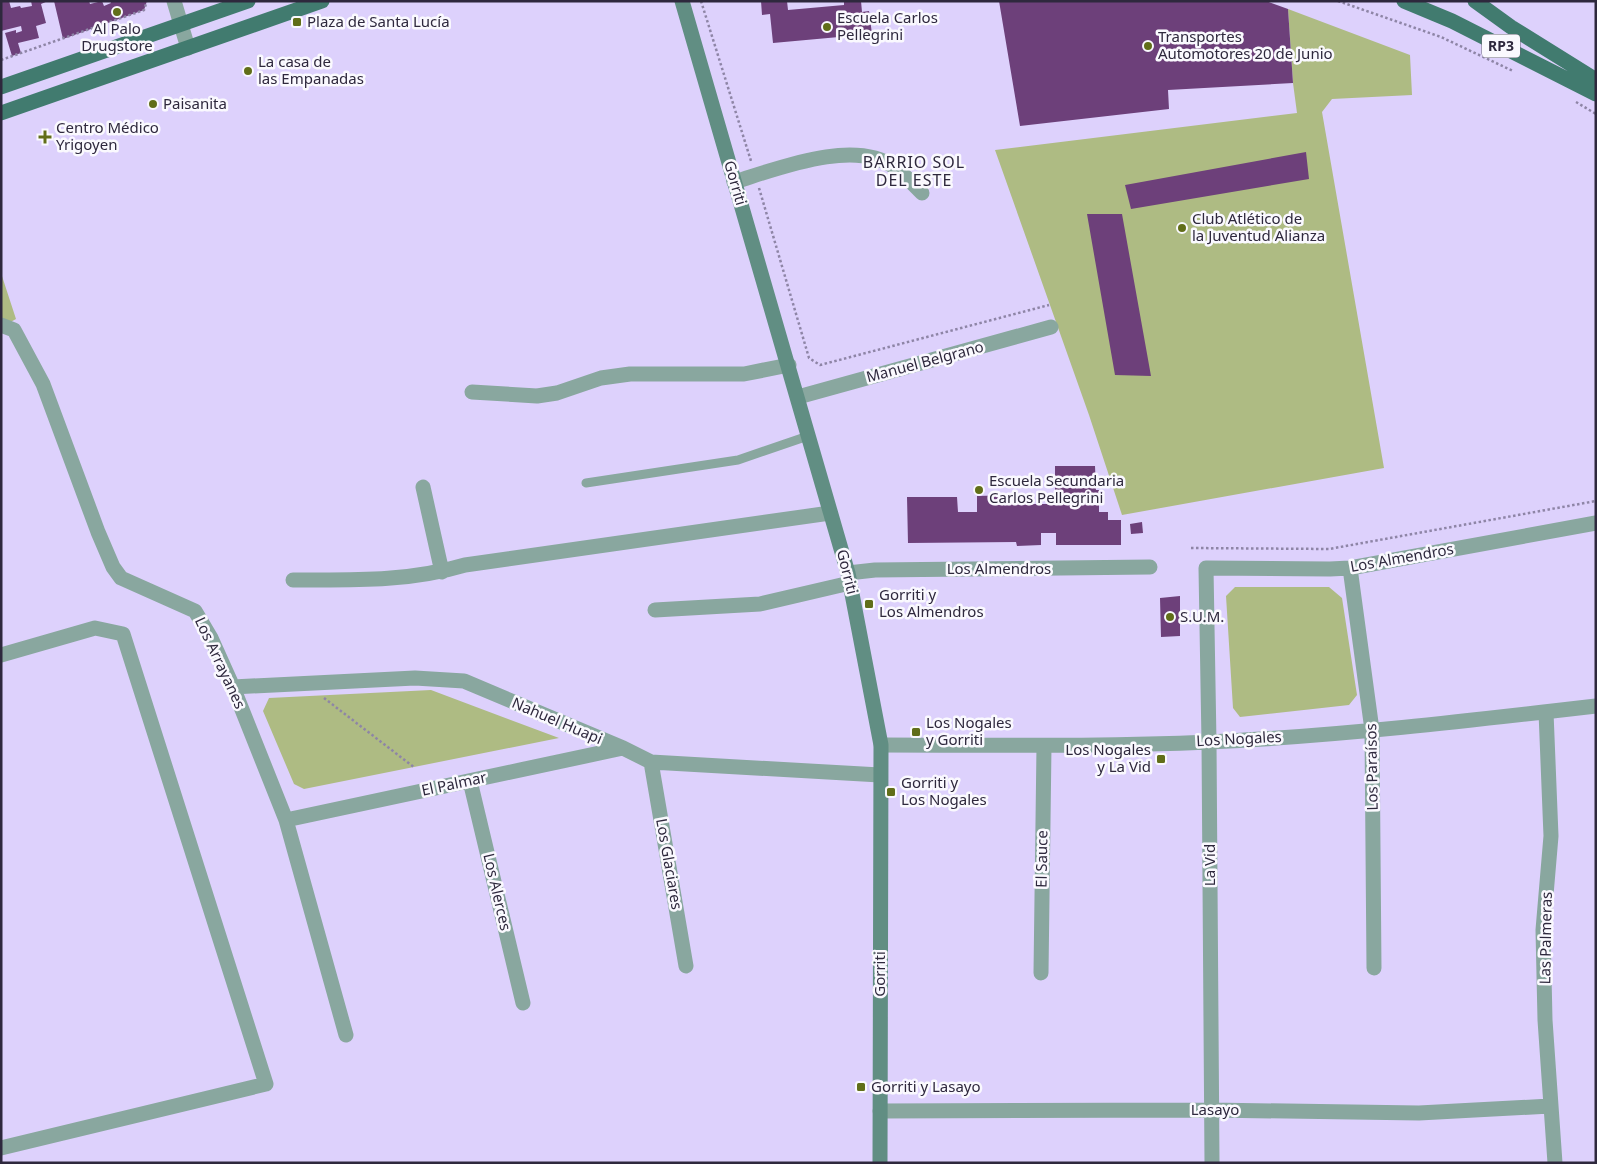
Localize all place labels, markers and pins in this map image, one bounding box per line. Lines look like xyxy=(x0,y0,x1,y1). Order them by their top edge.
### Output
marker: Al Palo Drugstore xyxy=(111,6,123,18)
place label: Escuela Carlos Pellegrini xyxy=(837,7,938,44)
place label: Plaza de Santa Lucía xyxy=(307,11,450,31)
marker: Plaza de Santa Lucía xyxy=(291,16,303,28)
place label: Al Palo Drugstore xyxy=(81,18,153,55)
marker: Escuela Carlos Pellegrini xyxy=(821,21,833,33)
place label: Transportes Automotores 20 de Junio xyxy=(1158,26,1333,63)
marker: Transportes Automotores 20 de Junio xyxy=(1142,40,1154,52)
place label: La casa de las Empanadas xyxy=(258,51,364,88)
marker: La casa de las Empanadas xyxy=(242,65,254,77)
place label: Paisanita xyxy=(163,93,227,113)
marker: Paisanita xyxy=(147,98,159,110)
place label: Centro Médico Yrigoyen xyxy=(56,117,159,154)
marker: Centro Médico Yrigoyen xyxy=(38,130,52,144)
place label: Club Atlético de la Juventud Alianza xyxy=(1192,208,1325,245)
marker: Club Atlético de la Juventud Alianza xyxy=(1176,222,1188,234)
place label: Escuela Secundaria Carlos Pellegrini xyxy=(989,470,1124,507)
marker: Escuela Secundaria Carlos Pellegrini xyxy=(973,484,985,496)
place label: Gorriti y Los Almendros xyxy=(879,584,984,621)
marker: Gorriti y Los Almendros xyxy=(863,598,875,610)
place label: S.U.M. xyxy=(1180,606,1224,626)
marker: S.U.M. xyxy=(1164,611,1176,623)
place label: Los Nogales y Gorriti xyxy=(926,712,1012,749)
marker: Los Nogales y Gorriti xyxy=(910,726,922,738)
place label: Los Nogales y La Vid xyxy=(1065,739,1151,776)
marker: Los Nogales y La Vid xyxy=(1155,753,1167,765)
place label: Gorriti y Los Nogales xyxy=(901,772,987,809)
marker: Gorriti y Los Nogales xyxy=(885,786,897,798)
place label: Gorriti y Lasayo xyxy=(871,1076,981,1096)
marker: Gorriti y Lasayo xyxy=(855,1081,867,1093)

